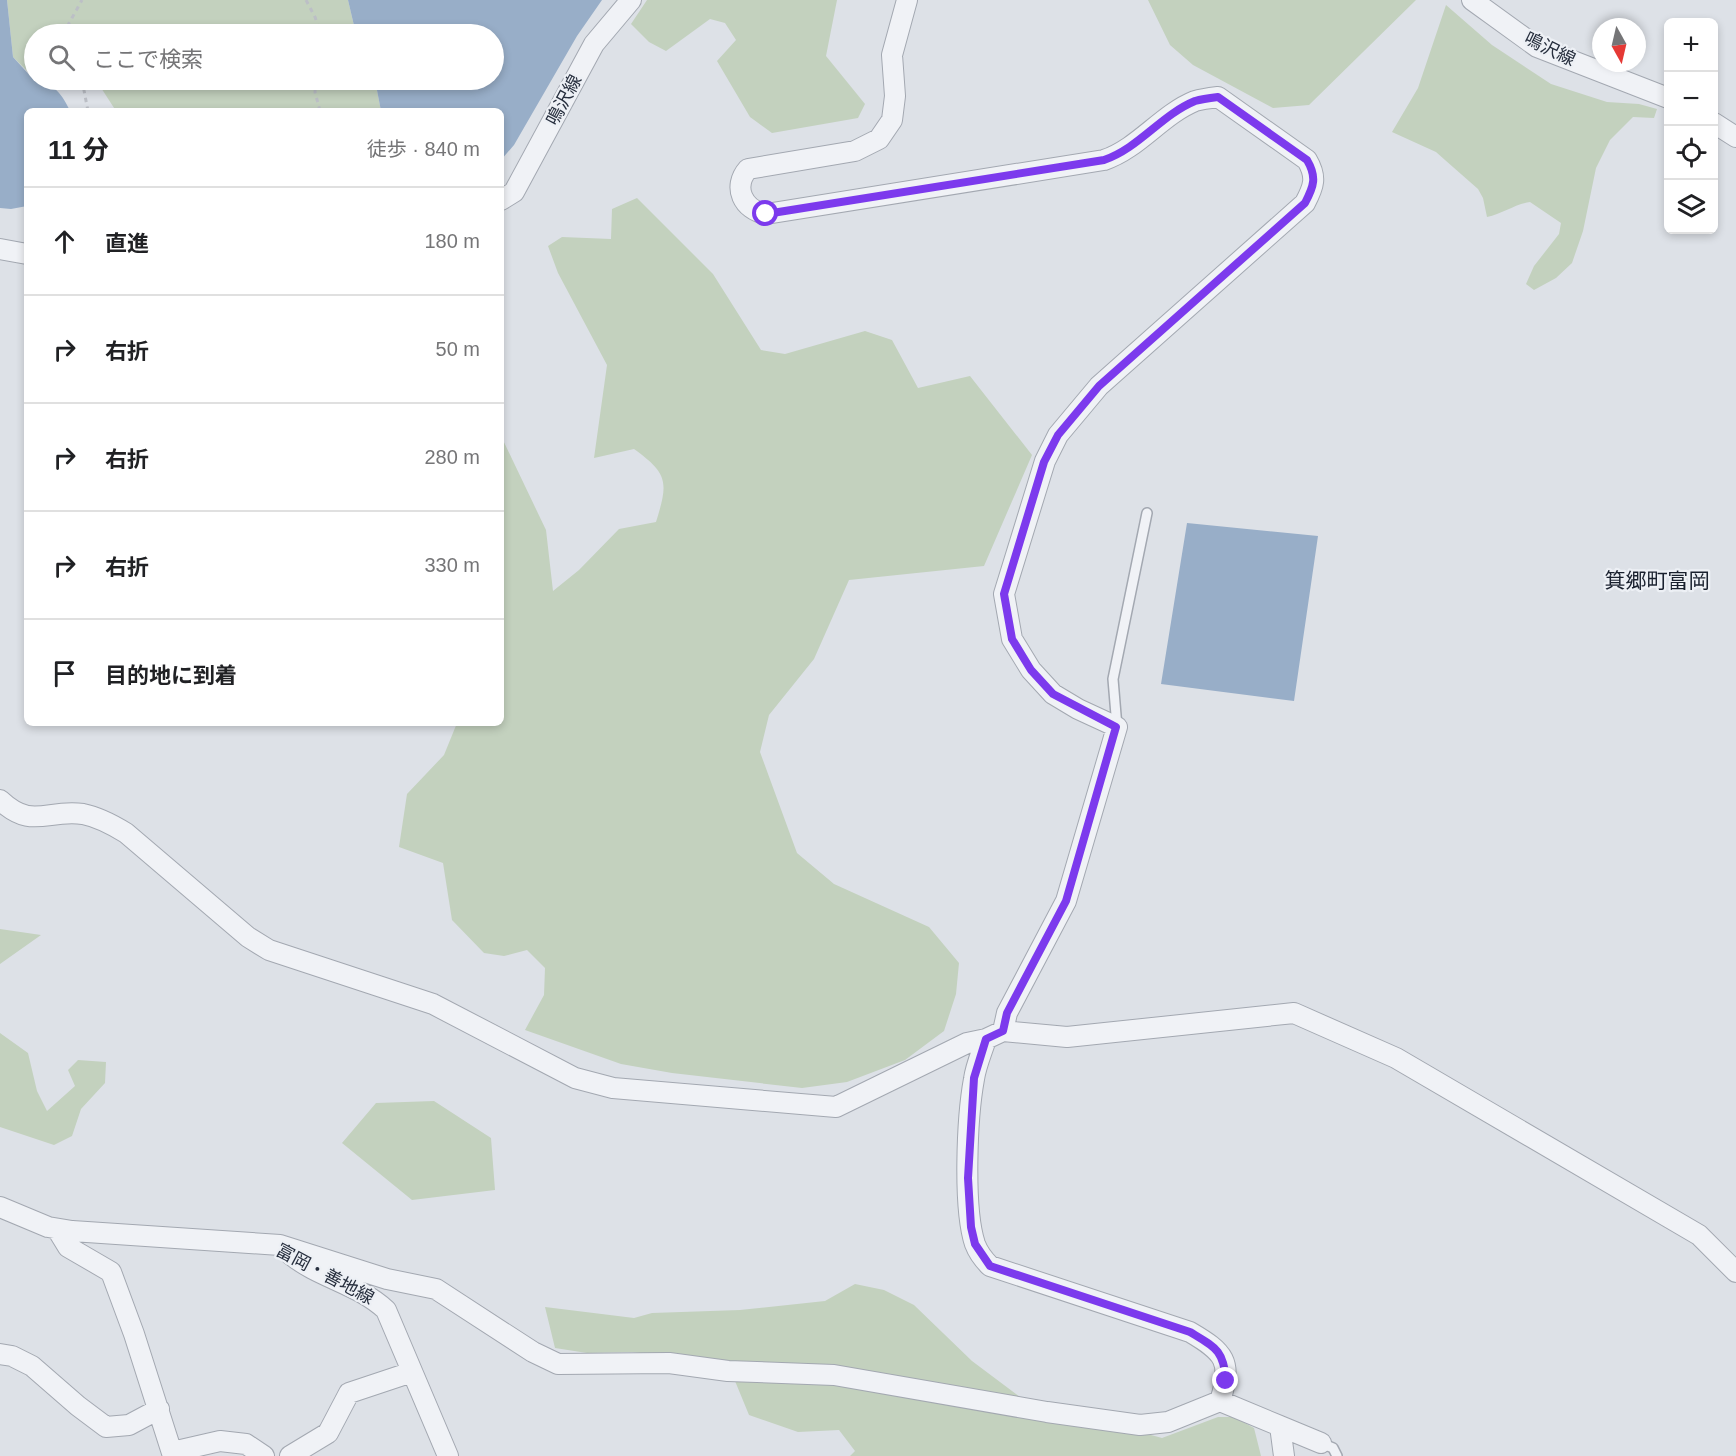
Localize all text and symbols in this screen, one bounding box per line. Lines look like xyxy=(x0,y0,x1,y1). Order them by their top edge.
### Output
north arrow xyxy=(1592,18,1646,72)
map controls xyxy=(1664,18,1718,234)
button: + xyxy=(1664,18,1718,72)
search box xyxy=(24,24,504,90)
street label: 鳴沢線 xyxy=(1521,28,1579,70)
icon: search xyxy=(45,41,78,74)
text: ここで検索 xyxy=(93,47,203,72)
street label: 鳴沢線 xyxy=(542,71,586,129)
button: − xyxy=(1664,72,1718,126)
button: locate xyxy=(1664,126,1718,180)
text: 11 分 xyxy=(48,135,109,165)
text: 徒歩 · 840 m xyxy=(367,138,480,160)
button: layers xyxy=(1664,180,1718,234)
route start xyxy=(752,200,778,226)
icon: ahead xyxy=(48,225,81,258)
text: 180 m xyxy=(424,230,480,252)
text: 直進 xyxy=(105,231,149,256)
icon: right xyxy=(48,333,81,366)
text: 50 m xyxy=(436,338,480,360)
text: 右折 xyxy=(105,339,149,364)
icon: right xyxy=(48,441,81,474)
text: 280 m xyxy=(424,446,480,468)
text: 右折 xyxy=(105,447,149,472)
icon: right xyxy=(48,549,81,582)
text: 330 m xyxy=(424,554,480,576)
text: 右折 xyxy=(105,555,149,580)
district label: 箕郷町富岡 xyxy=(1605,569,1710,592)
icon: arrive xyxy=(48,657,81,690)
text: 目的地に到着 xyxy=(105,663,237,688)
street label: 富岡・善地線 xyxy=(273,1240,377,1308)
route end xyxy=(1212,1367,1238,1393)

